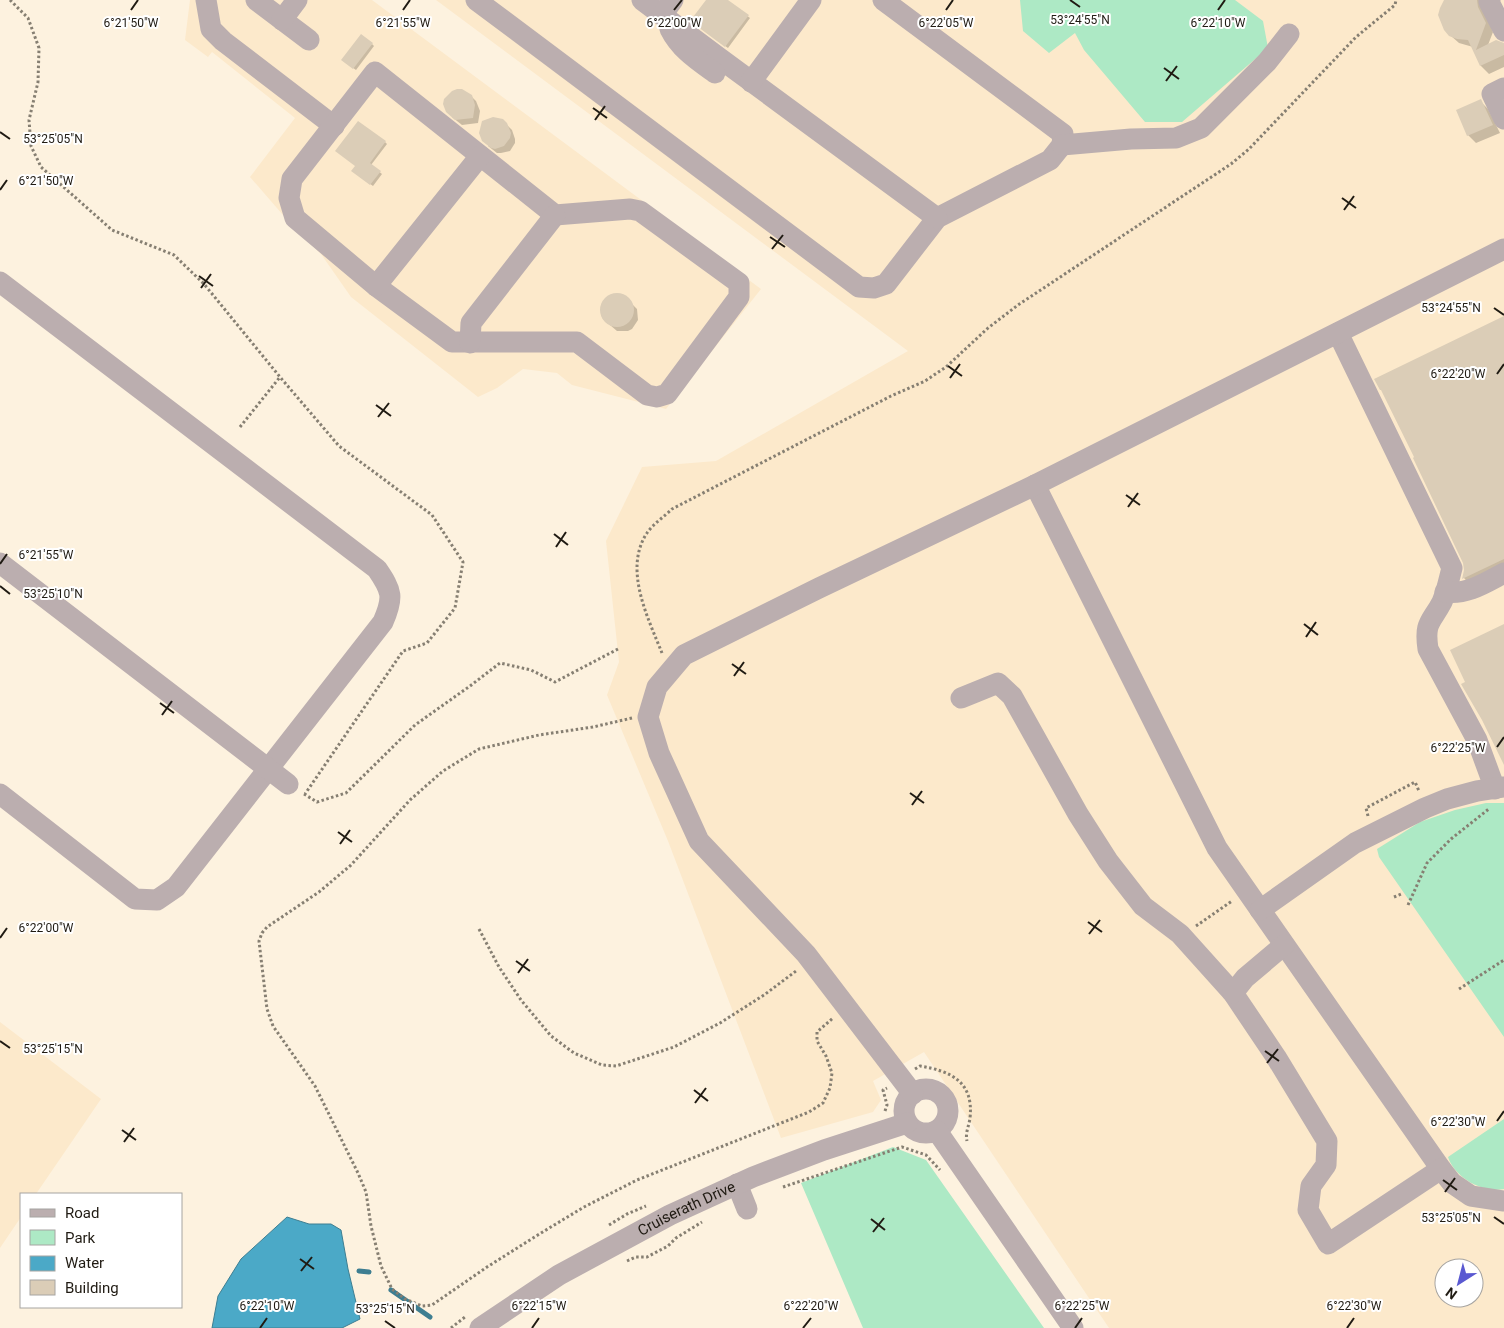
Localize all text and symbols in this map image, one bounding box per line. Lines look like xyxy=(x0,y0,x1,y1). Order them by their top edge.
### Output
text: 53°24'55"N xyxy=(1050,13,1110,27)
text: 6°21'50"W xyxy=(104,16,159,30)
text: 6°21'55"W xyxy=(376,16,431,30)
text: 6°22'00"W xyxy=(647,16,702,30)
text: 6°22'05"W xyxy=(919,16,974,30)
text: 6°22'10"W xyxy=(1191,16,1246,30)
text: 53°25'05"N xyxy=(23,132,83,146)
text: 6°21'50"W xyxy=(19,174,74,188)
text: 53°24'55"N xyxy=(1421,301,1481,315)
text: 6°22'20"W xyxy=(1431,367,1486,381)
text: 6°21'55"W xyxy=(19,548,74,562)
text: 53°25'10"N xyxy=(23,587,83,601)
text: 6°22'25"W xyxy=(1431,741,1486,755)
text: 6°22'00"W xyxy=(19,921,74,935)
text: 53°25'15"N xyxy=(23,1042,83,1056)
text: 6°22'30"W xyxy=(1431,1115,1486,1129)
street label: Cruiserath Drive xyxy=(635,1177,738,1240)
legend xyxy=(20,1193,182,1308)
text: Road xyxy=(65,1204,99,1222)
text: 53°25'05"N xyxy=(1421,1211,1481,1225)
text: Park xyxy=(65,1229,96,1247)
text: Water xyxy=(65,1254,104,1272)
north arrow xyxy=(1434,1258,1484,1308)
text: Building xyxy=(65,1279,119,1297)
text: N xyxy=(1443,1284,1460,1303)
text: 6°22'10"W xyxy=(240,1299,295,1313)
text: 6°22'15"W xyxy=(512,1299,567,1313)
text: 6°22'20"W xyxy=(784,1299,839,1313)
text: 6°22'25"W xyxy=(1055,1299,1110,1313)
text: 6°22'30"W xyxy=(1327,1299,1382,1313)
text: 53°25'15"N xyxy=(355,1302,415,1316)

